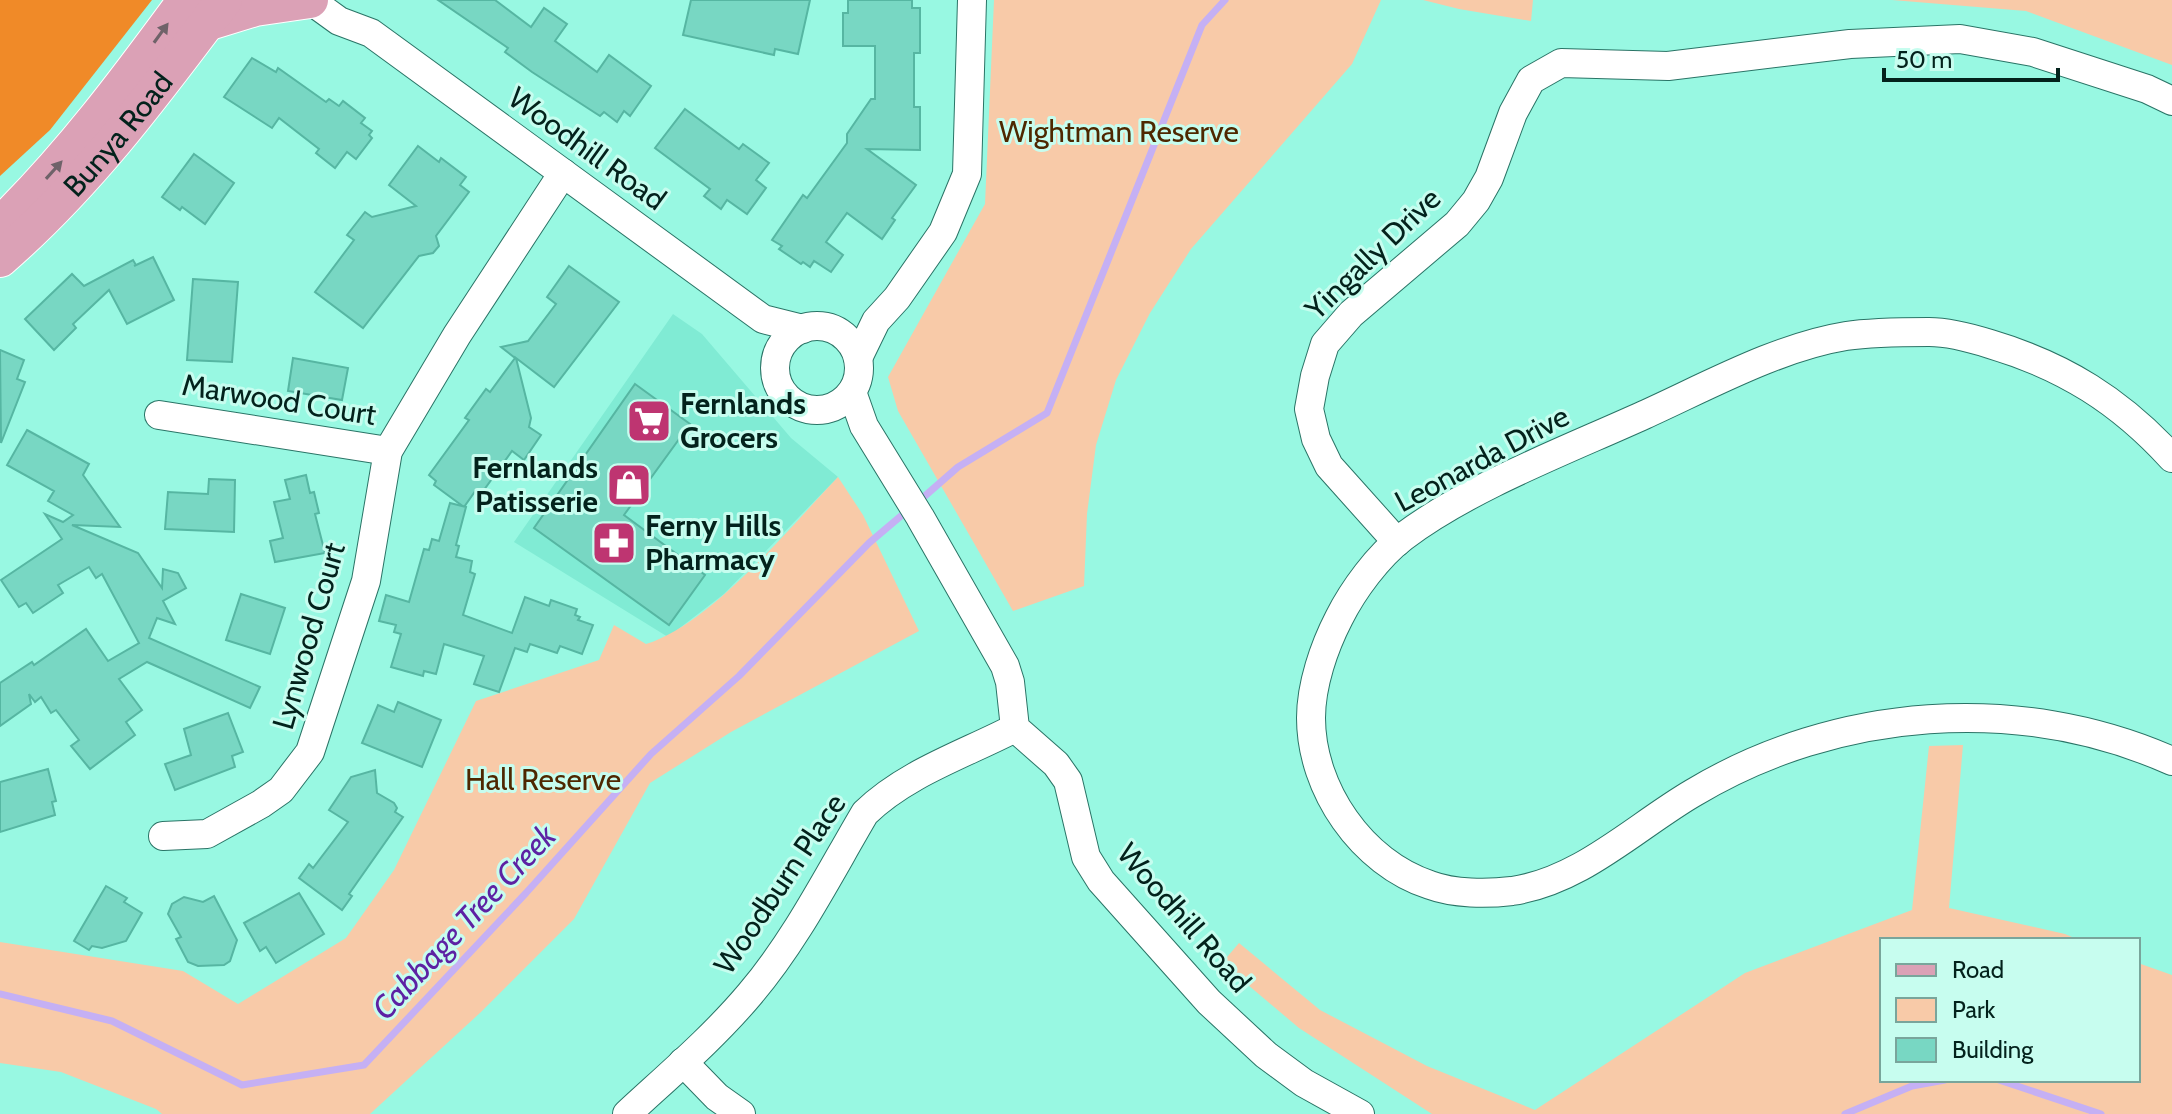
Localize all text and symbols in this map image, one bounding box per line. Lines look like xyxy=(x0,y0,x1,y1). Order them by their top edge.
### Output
one-way arrow xyxy=(153,23,169,44)
scale bar xyxy=(1884,32,2058,82)
text: 50 m xyxy=(1896,45,1952,74)
street label: Bunya Road xyxy=(55,65,181,204)
street label: Woodhill Road xyxy=(501,79,673,218)
park label: Wightman Reserve xyxy=(999,113,1239,150)
one-way arrow xyxy=(45,160,63,179)
street label: Yingally Drive xyxy=(1297,180,1448,328)
street label: Marwood Court xyxy=(179,366,379,433)
place label: Fernlands Grocers xyxy=(680,385,806,456)
supermarket icon: Fernlands Grocers xyxy=(625,397,673,445)
street label: Leonarda Drive xyxy=(1388,397,1575,520)
place label: Fernlands Patisserie xyxy=(472,449,598,520)
shop icon: Fernlands Patisserie xyxy=(605,461,653,509)
place label: Ferny Hills Pharmacy xyxy=(645,507,781,578)
pharmacy icon: Ferny Hills Pharmacy xyxy=(590,519,638,567)
street label: Lynwood Court xyxy=(264,538,353,733)
park label: Hall Reserve xyxy=(465,761,621,798)
street label: Woodburn Place xyxy=(706,787,853,981)
water label: Cabbage Tree Creek xyxy=(363,815,565,1027)
street label: Woodhill Road xyxy=(1110,836,1259,1000)
legend xyxy=(1880,938,2140,1082)
text: Road xyxy=(1952,955,2004,984)
text: Park xyxy=(1952,995,1995,1024)
text: Building xyxy=(1952,1035,2034,1064)

